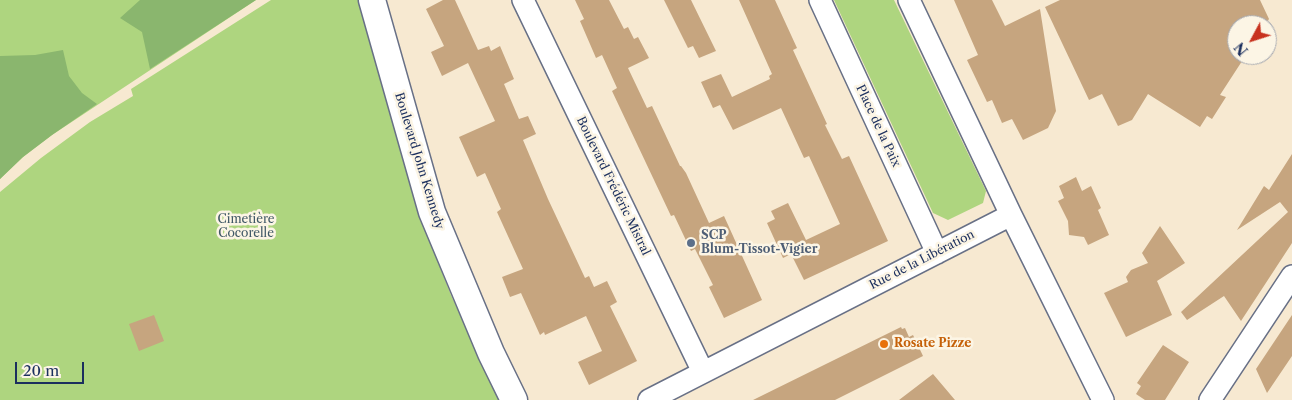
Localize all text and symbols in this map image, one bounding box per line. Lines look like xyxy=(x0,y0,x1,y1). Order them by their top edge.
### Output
north arrow xyxy=(1227,15,1277,65)
text: N xyxy=(1230,39,1252,59)
street label: Place de la Paix xyxy=(853,83,903,169)
street label: Boulevard John Kennedy xyxy=(391,91,447,231)
street label: Boulevard Frédéric Mistral xyxy=(573,114,653,258)
park label: Cimetière Cocorelle xyxy=(217,213,275,241)
street label: Rue de la Libération xyxy=(867,227,977,293)
place label: SCP Blum-Tissot-Vigier xyxy=(701,229,818,257)
marker: SCP Blum-Tissot-Vigier xyxy=(685,237,697,249)
place label: Rosate Pizze xyxy=(894,337,972,351)
marker: Rosate Pizze xyxy=(878,338,890,350)
scale bar xyxy=(18,352,86,384)
text: 20 m xyxy=(23,361,59,380)

